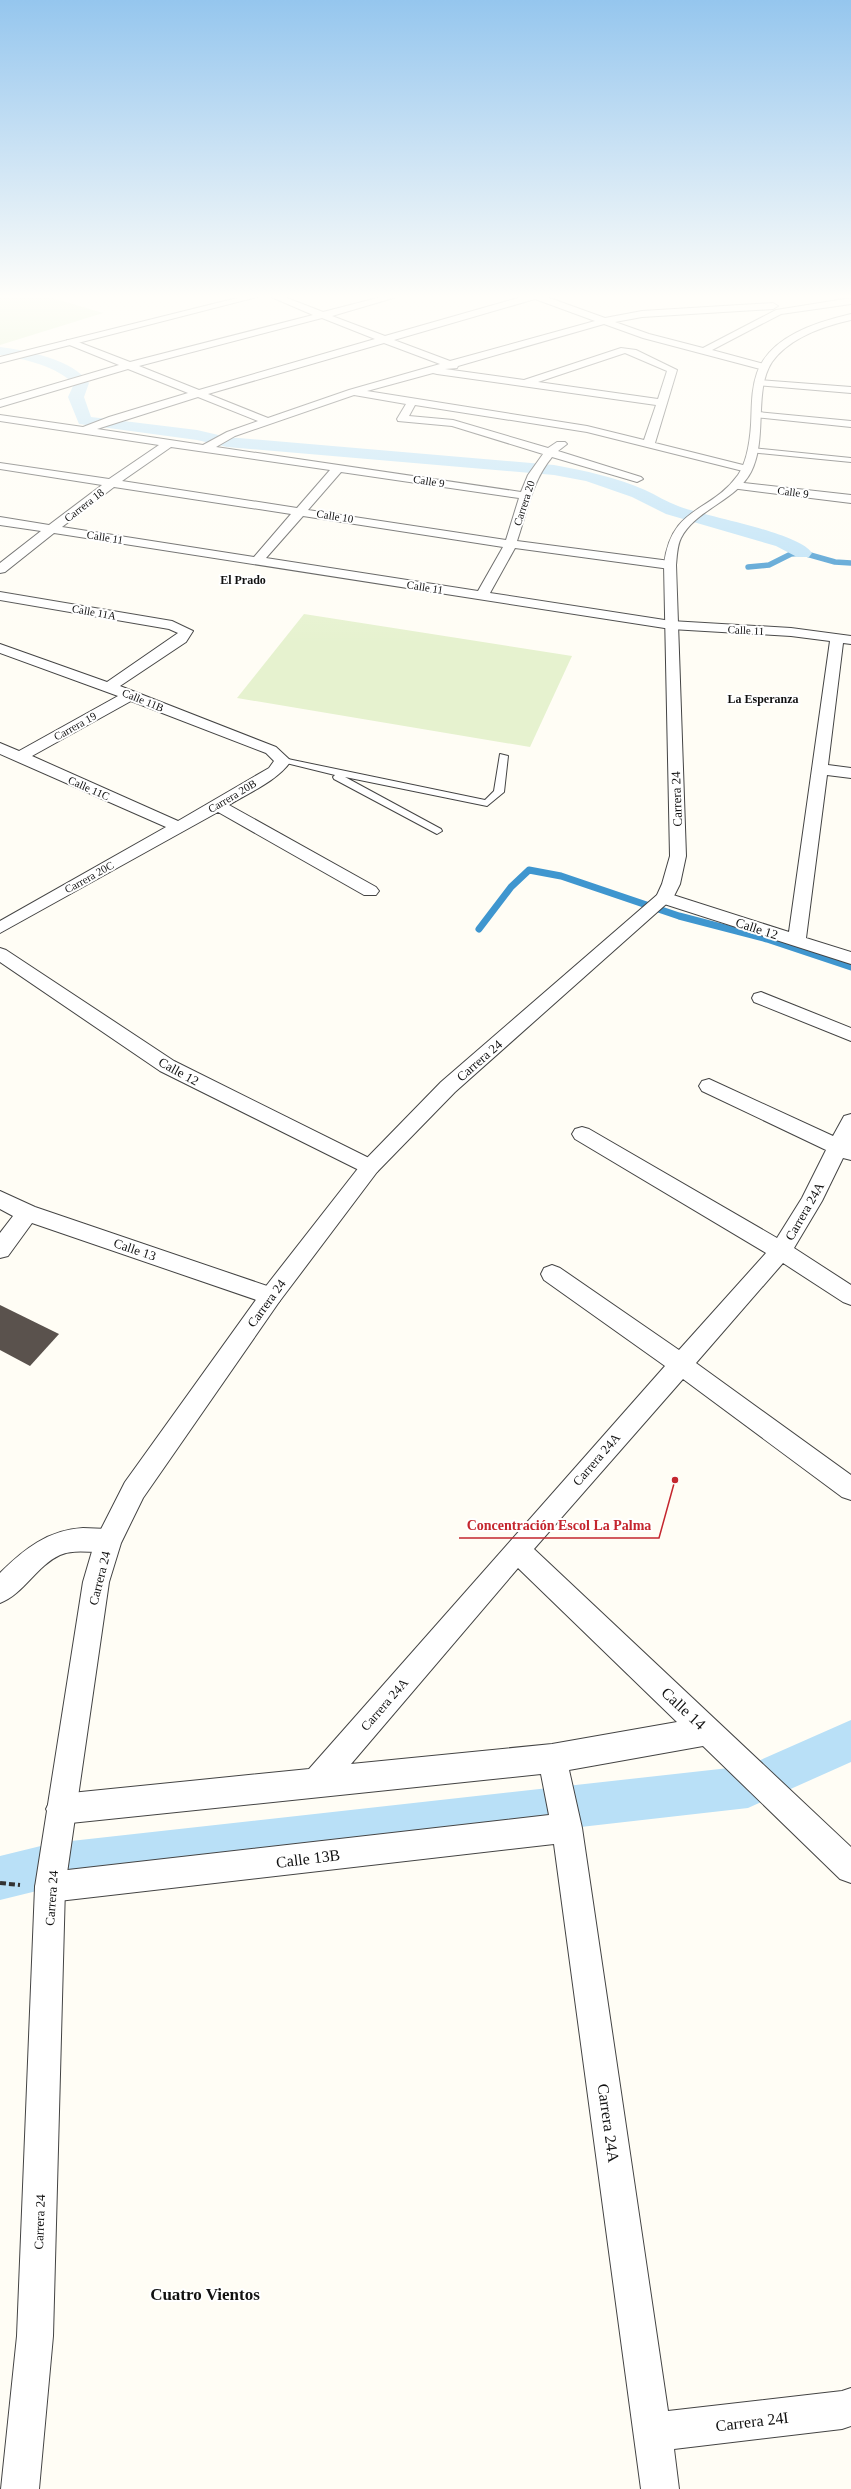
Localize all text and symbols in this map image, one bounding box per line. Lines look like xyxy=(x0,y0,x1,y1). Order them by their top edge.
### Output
street label: Calle 9 xyxy=(413,473,446,489)
street label: Carrera 20 xyxy=(511,478,537,527)
street label: Calle 9 xyxy=(777,484,810,500)
street label: Carrera 18 xyxy=(62,486,106,524)
street label: Calle 10 xyxy=(316,507,355,525)
street label: Calle 11 xyxy=(86,528,124,546)
district label: El Prado xyxy=(220,573,266,587)
street label: Calle 11 xyxy=(406,578,444,596)
street label: Calle 11A xyxy=(71,602,117,622)
street label: Calle 11 xyxy=(727,623,765,637)
street label: Calle 11B xyxy=(120,686,166,714)
district label: La Esperanza xyxy=(727,692,799,706)
street label: Carrera 19 xyxy=(52,709,99,743)
street label: Carrera 24 xyxy=(668,771,685,827)
street label: Calle 11C xyxy=(67,774,111,802)
street label: Carrera 20B xyxy=(206,777,258,815)
street label: Carrera 20C xyxy=(62,859,116,895)
street label: Calle 12 xyxy=(734,915,780,942)
street label: Carrera 24 xyxy=(454,1036,505,1084)
street label: Calle 12 xyxy=(156,1054,201,1089)
street label: Carrera 24A xyxy=(782,1179,827,1243)
street label: Calle 13 xyxy=(112,1235,158,1264)
street label: Carrera 24 xyxy=(244,1276,289,1330)
street label: Carrera 24A xyxy=(570,1430,624,1489)
callout: Concentración Escol La Palma xyxy=(459,1512,659,1538)
text: Concentración Escol La Palma xyxy=(467,1518,651,1533)
street label: Carrera 24 xyxy=(86,1549,114,1607)
street label: Carrera 24A xyxy=(358,1675,412,1734)
street label: Calle 14 xyxy=(658,1684,709,1733)
street label: Calle 13B xyxy=(275,1846,341,1871)
street label: Carrera 24 xyxy=(42,1869,61,1926)
street label: Carrera 24A xyxy=(595,2083,623,2164)
street label: Carrera 24 xyxy=(31,2194,48,2250)
district label: Cuatro Vientos xyxy=(150,2285,260,2304)
street label: Carrera 24I xyxy=(715,2409,789,2434)

